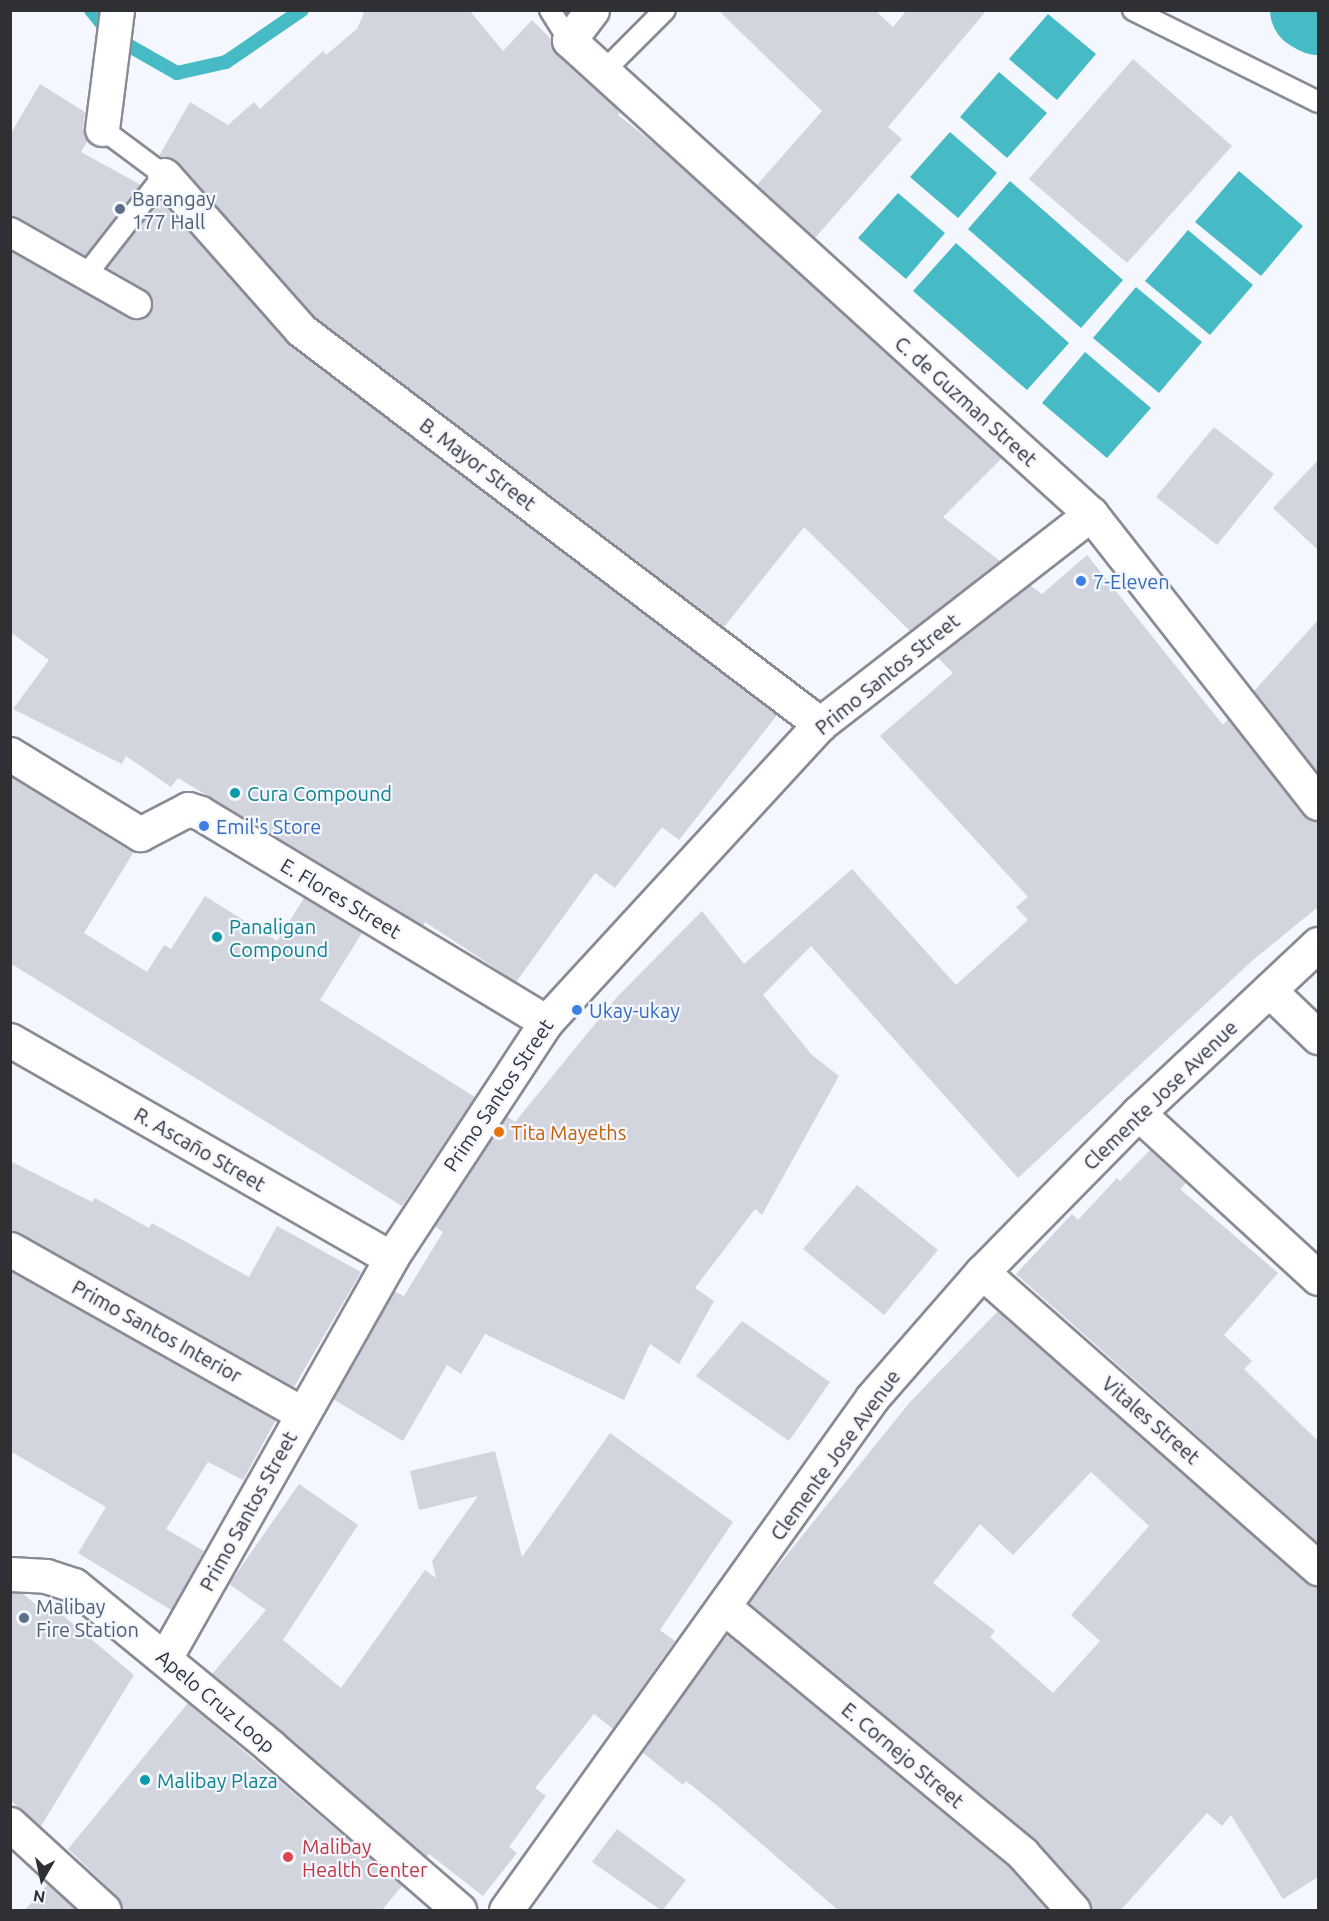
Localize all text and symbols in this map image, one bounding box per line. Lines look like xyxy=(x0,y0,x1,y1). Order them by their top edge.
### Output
place label: Barangay 177 Hall xyxy=(132,186,216,233)
marker: Barangay 177 Hall xyxy=(113,202,127,216)
street label: C. de Guzman Street xyxy=(890,331,1042,471)
street label: B. Mayor Street xyxy=(415,413,541,515)
place label: 7-Eleven xyxy=(1093,569,1170,593)
marker: 7-Eleven xyxy=(1074,574,1088,588)
street label: Primo Santos Street xyxy=(810,608,964,740)
place label: Cura Compound xyxy=(247,781,392,805)
marker: Cura Compound xyxy=(228,786,242,800)
place label: Emil's Store xyxy=(216,814,321,838)
marker: Emil's Store xyxy=(197,819,211,833)
street label: E. Flores Street xyxy=(276,853,406,943)
place label: Panaligan Compound xyxy=(229,914,328,961)
marker: Panaligan Compound xyxy=(210,930,224,944)
place label: Ukay-ukay xyxy=(589,998,680,1022)
marker: Ukay-ukay xyxy=(570,1003,584,1017)
street label: Primo Santos Street xyxy=(438,1014,558,1176)
street label: Clemente Jose Avenue xyxy=(1078,1015,1242,1175)
street label: R. Ascaño Street xyxy=(130,1102,270,1196)
place label: Tita Mayeths xyxy=(511,1120,626,1144)
marker: Tita Mayeths xyxy=(492,1125,506,1139)
street label: Primo Santos Interior xyxy=(68,1274,246,1388)
street label: Clemente Jose Avenue xyxy=(765,1365,905,1545)
street label: Vitales Street xyxy=(1097,1371,1205,1469)
street label: Primo Santos Street xyxy=(194,1427,302,1595)
place label: Malibay Fire Station xyxy=(36,1594,139,1641)
marker: Malibay Fire Station xyxy=(17,1611,31,1625)
street label: Apelo Cruz Loop xyxy=(152,1644,280,1758)
street label: E. Cornejo Street xyxy=(837,1697,969,1813)
place label: Malibay Plaza xyxy=(157,1768,278,1792)
marker: Malibay Plaza xyxy=(138,1773,152,1787)
place label: Malibay Health Center xyxy=(302,1834,427,1881)
marker: Malibay Health Center xyxy=(279,1848,297,1866)
north arrow xyxy=(12,1849,72,1909)
text: N xyxy=(32,1887,46,1907)

